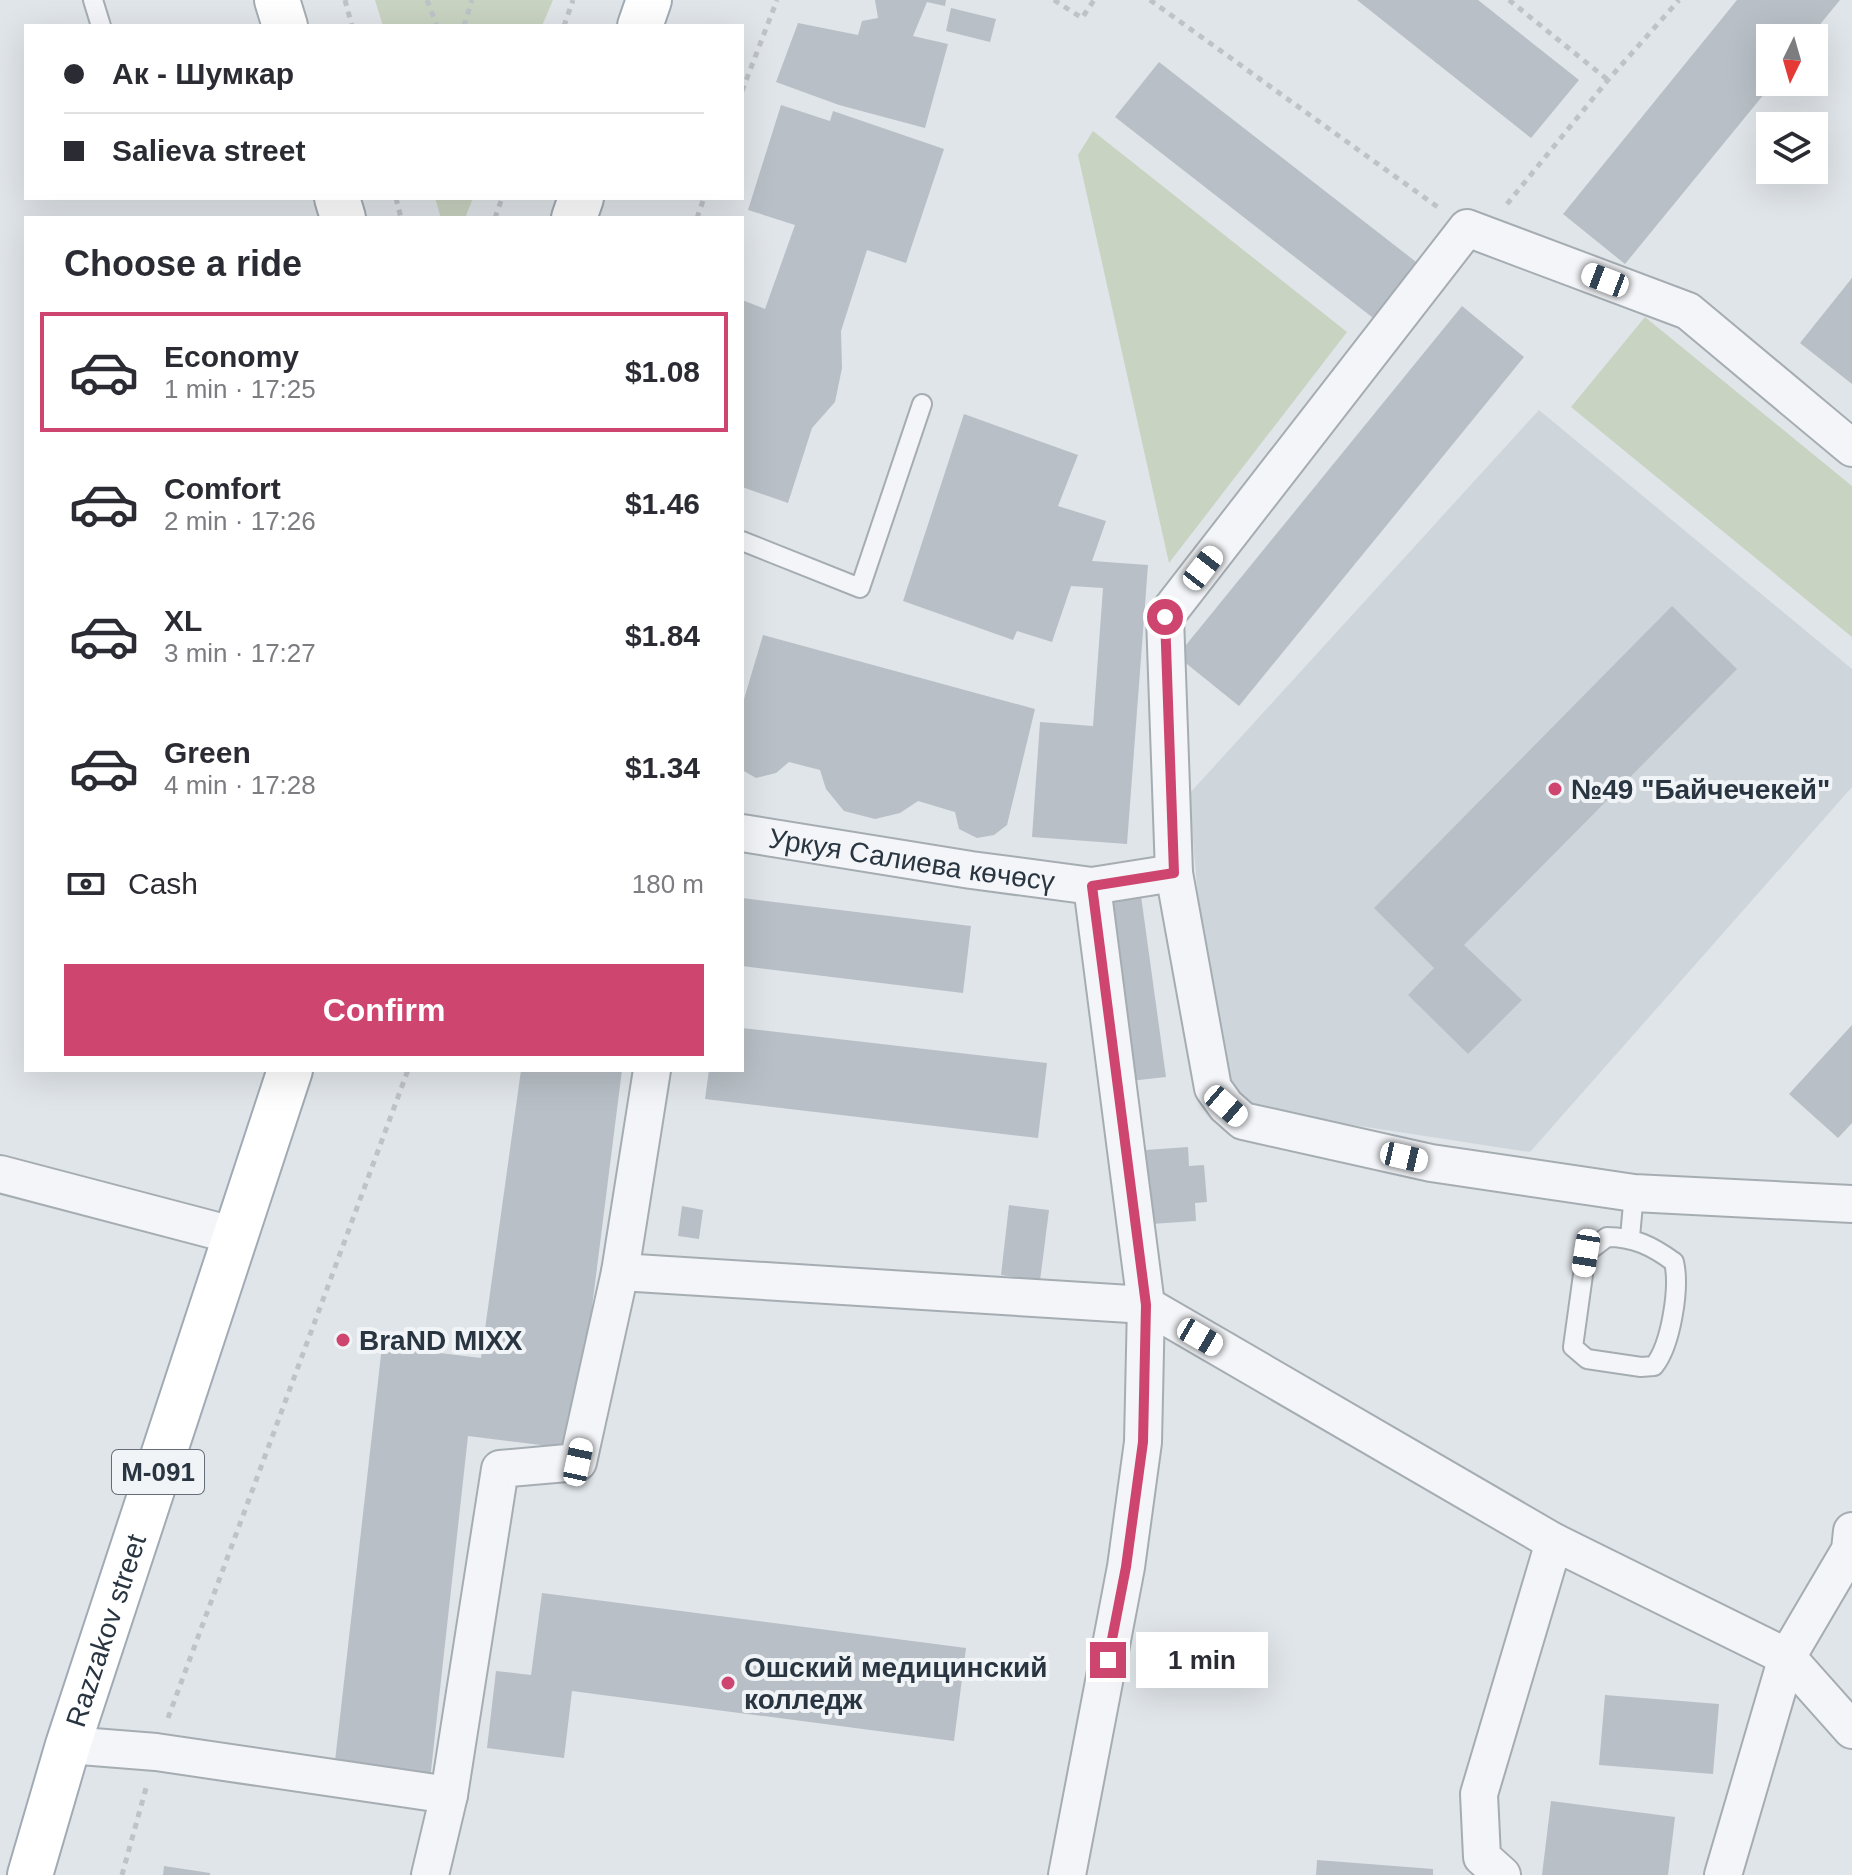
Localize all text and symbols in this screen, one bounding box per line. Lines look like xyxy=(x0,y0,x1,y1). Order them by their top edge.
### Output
north arrow xyxy=(1756,24,1828,96)
map controls xyxy=(1756,24,1828,184)
text: Ак - Шумкар xyxy=(112,57,294,90)
button: layers xyxy=(1756,112,1828,184)
text: Salieva street xyxy=(112,134,305,167)
text: Choose a ride xyxy=(64,243,302,284)
car xyxy=(1578,260,1632,300)
icon: car xyxy=(68,336,140,408)
text: Economy xyxy=(164,340,299,373)
text: $1.08 xyxy=(625,355,700,388)
text: 1 min · 17:25 xyxy=(164,374,316,404)
icon: car xyxy=(68,468,140,540)
text: Comfort xyxy=(164,472,281,505)
text: $1.46 xyxy=(625,487,700,520)
text: 2 min · 17:26 xyxy=(164,506,316,536)
car xyxy=(1179,542,1227,594)
route start xyxy=(1147,599,1183,635)
icon: car xyxy=(68,600,140,672)
text: XL xyxy=(164,604,202,637)
text: $1.84 xyxy=(625,619,700,652)
text: 3 min · 17:27 xyxy=(164,638,316,668)
icon: car xyxy=(68,732,140,804)
text: Green xyxy=(164,736,251,769)
text: $1.34 xyxy=(625,751,700,784)
text: 4 min · 17:28 xyxy=(164,770,316,800)
place label: №49 "Байчечекей" xyxy=(1571,774,1830,805)
marker: №49 "Байчечекей" xyxy=(1546,780,1564,798)
street label: Уркуя Салиева көчөсү xyxy=(767,822,1057,896)
icon: cash xyxy=(64,862,108,906)
text: Cash xyxy=(128,867,198,900)
text: 180 m xyxy=(632,869,704,899)
button: Confirm xyxy=(64,964,704,1056)
car xyxy=(1200,1081,1252,1131)
car xyxy=(1378,1140,1430,1174)
car xyxy=(1570,1227,1602,1279)
car xyxy=(1173,1315,1227,1359)
place label: BraND MIXX xyxy=(359,1325,523,1356)
marker: BraND MIXX xyxy=(334,1331,352,1349)
car xyxy=(561,1436,595,1488)
road number: М-091 xyxy=(112,1450,204,1494)
street label: Razzakov street xyxy=(60,1530,152,1731)
callout: 1 min xyxy=(1136,1632,1268,1688)
route end xyxy=(1090,1642,1126,1678)
text: 1 min xyxy=(1168,1645,1236,1675)
place label: Ошский медицинский колледж xyxy=(744,1652,1048,1715)
marker: Ошский медицинский колледж xyxy=(719,1674,737,1692)

